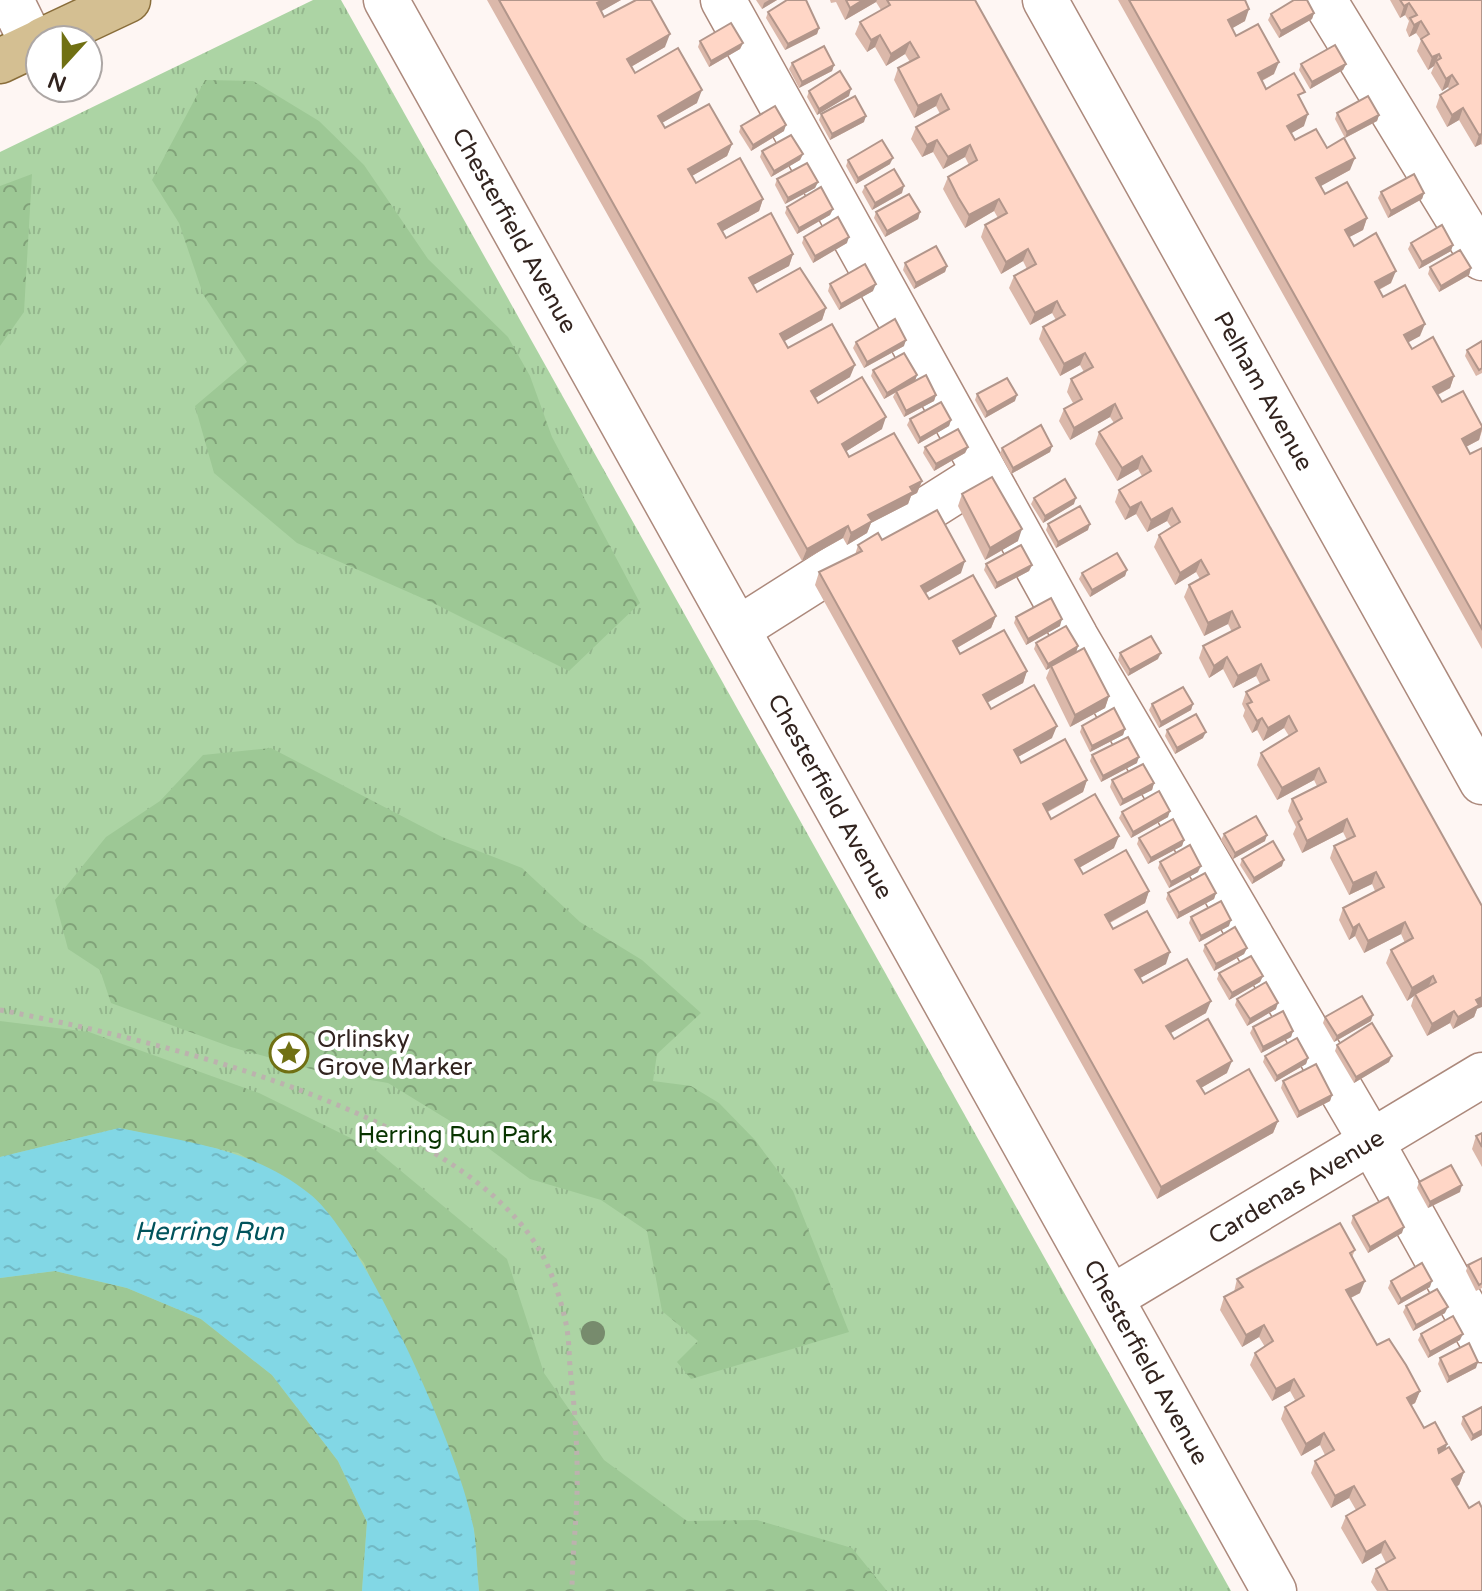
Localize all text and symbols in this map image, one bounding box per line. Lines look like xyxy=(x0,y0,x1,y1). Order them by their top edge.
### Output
north arrow xyxy=(24,24,104,104)
text: N xyxy=(44,66,70,97)
street label: Chesterfield Avenue xyxy=(445,123,583,338)
street label: Pelham Avenue xyxy=(1207,307,1319,476)
street label: Chesterfield Avenue xyxy=(761,689,899,904)
place label: Orlinsky Grove Marker xyxy=(317,1025,473,1082)
place icon: Orlinsky Grove Marker xyxy=(268,1032,310,1074)
park label: Herring Run Park xyxy=(357,1121,553,1150)
street label: Cardenas Avenue xyxy=(1203,1123,1389,1251)
water label: Herring Run xyxy=(134,1216,285,1247)
street label: Chesterfield Avenue xyxy=(1077,1255,1215,1470)

